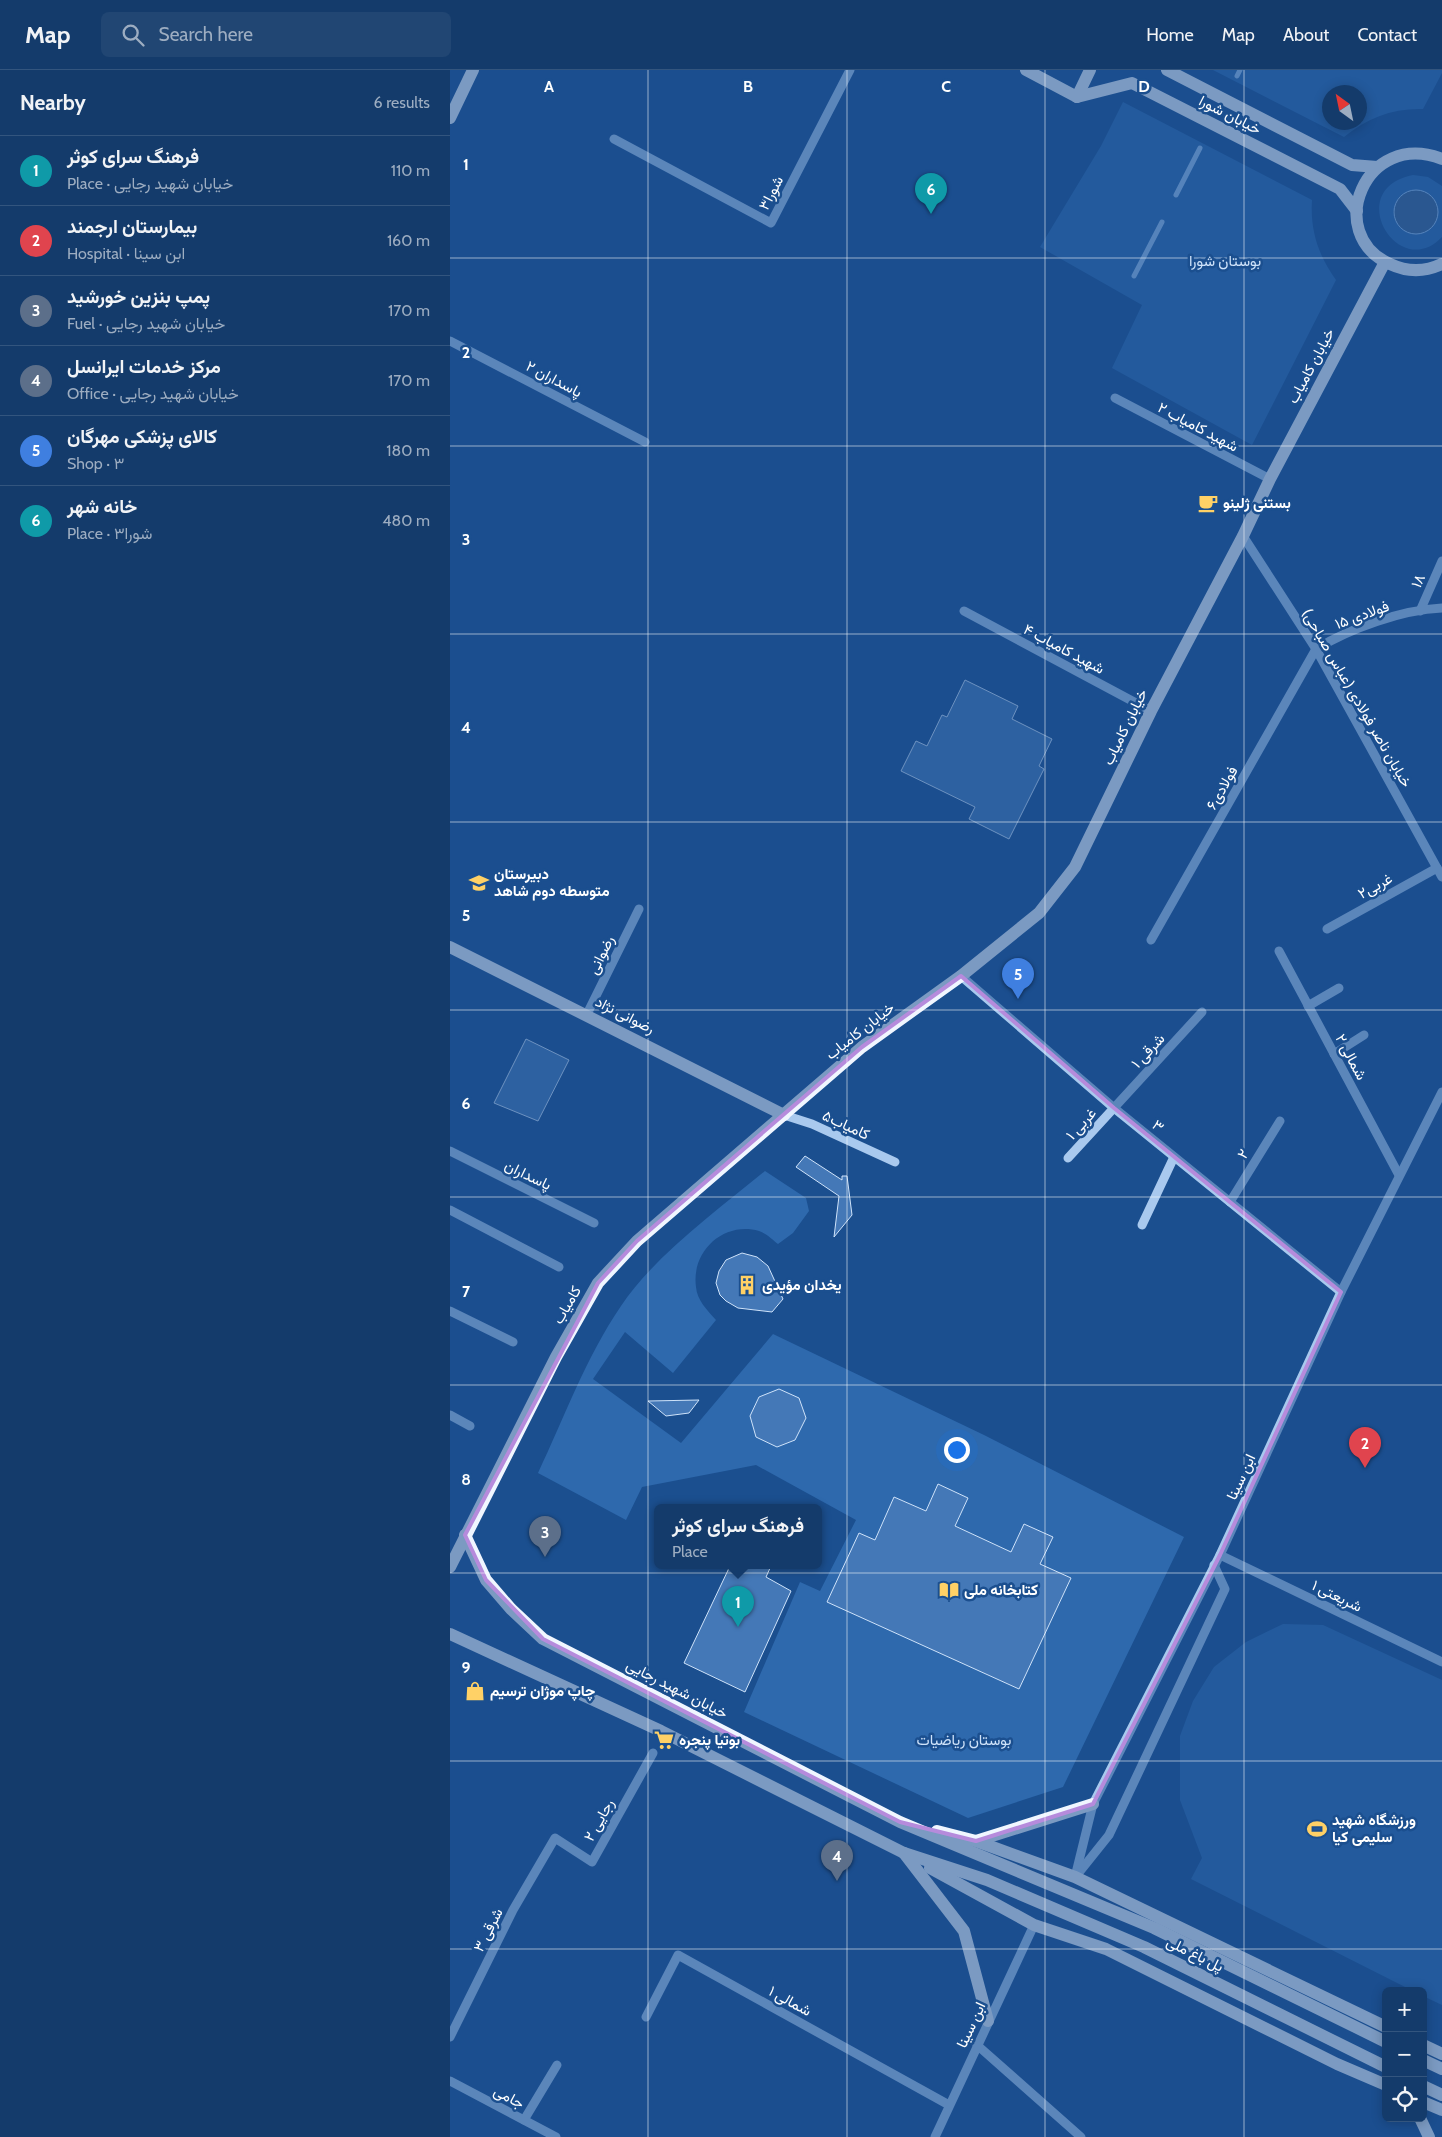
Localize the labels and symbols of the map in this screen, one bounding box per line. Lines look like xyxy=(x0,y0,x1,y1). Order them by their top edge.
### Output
text: A xyxy=(544,77,554,96)
text: B xyxy=(743,77,753,96)
text: C xyxy=(941,77,951,96)
text: D xyxy=(1138,77,1150,96)
north arrow xyxy=(1322,85,1367,130)
street label: خیابان شورا xyxy=(1196,92,1264,138)
text: 1 xyxy=(463,155,469,174)
street label: شورا۳ xyxy=(755,173,787,213)
pin: 6 xyxy=(915,173,947,214)
park label: بوستان شورا xyxy=(1189,252,1261,270)
street label: خیابان کامیاب xyxy=(1284,325,1338,407)
text: 2 xyxy=(462,343,470,362)
street label: پاسداران ۲ xyxy=(522,357,585,402)
street label: شهید کامیاب ۲ xyxy=(1155,398,1241,456)
cafe icon: بستنی ژلینو xyxy=(1197,492,1219,514)
place label: بستنی ژلینو xyxy=(1223,494,1291,512)
text: 3 xyxy=(462,530,470,549)
street label: ۱۸ xyxy=(1407,571,1429,591)
street label: فولادی ۱۵ xyxy=(1332,597,1392,634)
street label: خیابان ناصر فولادی (عباس صباحی) xyxy=(1298,605,1416,791)
street label: شهید کامیاب ۴ xyxy=(1020,620,1108,678)
street label: خیابان کامیاب xyxy=(1099,686,1151,768)
text: 4 xyxy=(461,718,471,737)
street label: فولادی۶ xyxy=(1202,763,1243,813)
place label: دبیرستان متوسطه دوم شاهد xyxy=(494,865,610,901)
street label: غربی۲ xyxy=(1355,869,1396,904)
school or university icon: دبیرستان متوسطه دوم شاهد xyxy=(468,872,490,894)
text: 5 xyxy=(462,906,470,925)
street label: رضوانی xyxy=(584,933,619,978)
pin: 5 xyxy=(1002,958,1034,999)
street label: رضوانی نژاد xyxy=(592,992,658,1038)
street label: خیابان کامیاب xyxy=(822,999,898,1063)
street label: ۱ شرقی xyxy=(1127,1030,1169,1073)
street label: ۲ شمالی xyxy=(1331,1031,1371,1084)
text: 6 xyxy=(462,1094,471,1113)
street label: ۱ غربی xyxy=(1062,1104,1101,1144)
street label: کامیاب۵ xyxy=(820,1106,873,1144)
street label: ۳ xyxy=(1148,1116,1168,1136)
street label: ۲ xyxy=(1233,1146,1253,1162)
street label: پاسداران xyxy=(501,1156,554,1195)
building icon: یخدان مؤیدی xyxy=(736,1274,758,1296)
place label: یخدان مؤیدی xyxy=(762,1276,842,1294)
text: 7 xyxy=(462,1282,471,1301)
street label: کامیاب xyxy=(549,1282,585,1327)
pin: 2 xyxy=(1349,1427,1381,1468)
your location xyxy=(944,1437,970,1463)
street label: ابن سینا xyxy=(1223,1451,1260,1503)
text: 8 xyxy=(461,1470,471,1489)
pin: 3 xyxy=(529,1516,561,1557)
street label: شریعتی ۱ xyxy=(1308,1576,1365,1617)
library icon: کتابخانه ملی xyxy=(938,1579,960,1601)
place label: کتابخانه ملی xyxy=(964,1581,1038,1599)
pin: 1 xyxy=(722,1586,754,1627)
street label: خیابان شهید رجایی xyxy=(623,1656,731,1723)
text: 9 xyxy=(462,1658,471,1677)
shop icon: چاپ موژان ترسیم xyxy=(464,1680,486,1702)
place label: چاپ موژان ترسیم xyxy=(490,1682,595,1701)
supermarket icon: بوتیا پنجره xyxy=(653,1729,675,1751)
place label: بوتیا پنجره xyxy=(679,1731,740,1750)
park label: بوستان ریاضیات xyxy=(917,1731,1011,1749)
street label: رجایی ۲ xyxy=(580,1796,619,1845)
place label: ورزشگاه شهید سلیمی کیا xyxy=(1332,1811,1416,1846)
sports icon: ورزشگاه شهید سلیمی کیا xyxy=(1306,1818,1328,1840)
pin: 4 xyxy=(821,1840,853,1881)
street label: شرقی ۳ xyxy=(469,1905,508,1955)
street label: پل باغ ملی xyxy=(1163,1932,1227,1977)
street label: شمالی ۱ xyxy=(765,1982,815,2021)
street label: ابن سینا xyxy=(953,1999,990,2051)
street label: جامی xyxy=(490,2082,527,2113)

